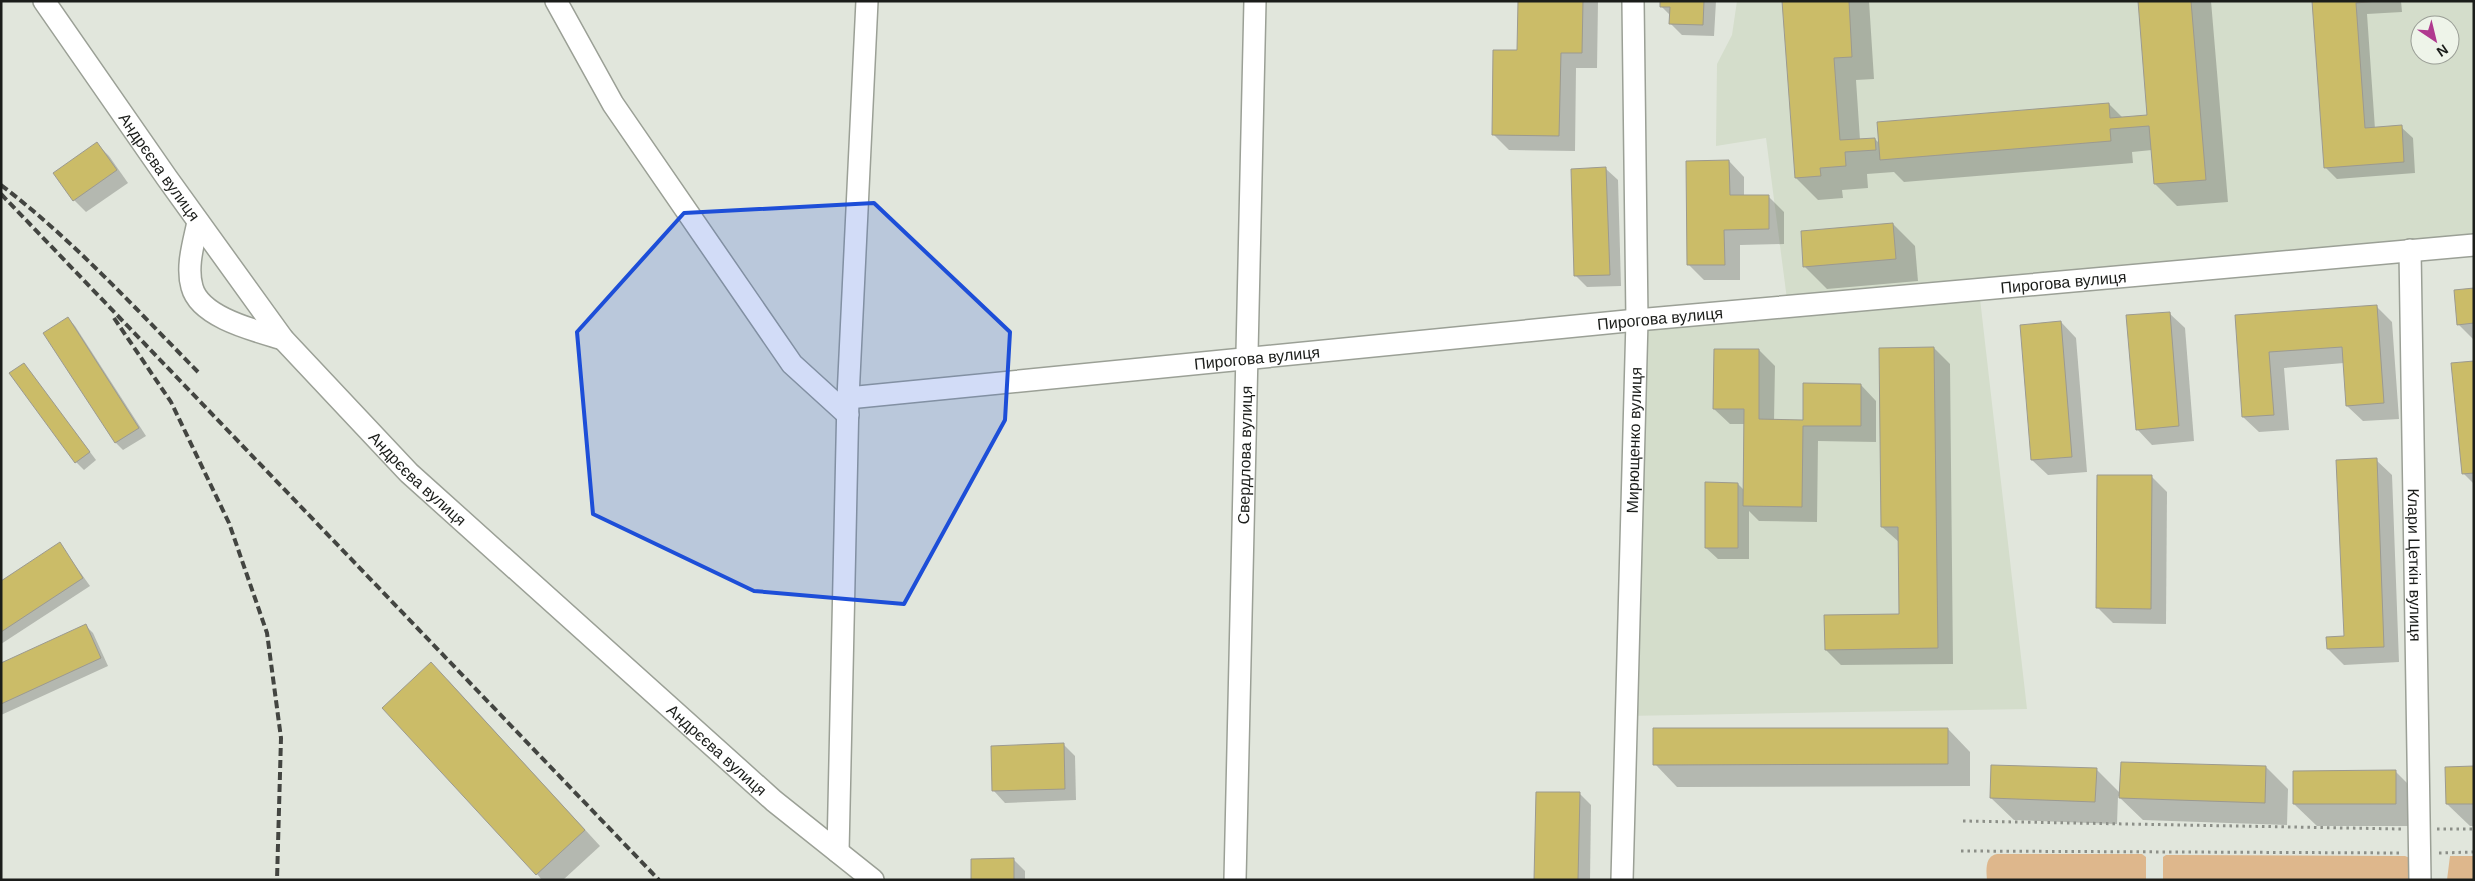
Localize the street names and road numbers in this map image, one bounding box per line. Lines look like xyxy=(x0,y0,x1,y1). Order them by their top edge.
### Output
street label: Андрєєва вулиця xyxy=(116,110,203,224)
street label: Пирогова вулиця xyxy=(2000,268,2127,296)
street label: Пирогова вулиця xyxy=(1596,304,1724,332)
street label: Пирогова вулиця xyxy=(1193,343,1321,372)
street label: Мирющенко вулиця xyxy=(1623,367,1644,514)
street label: Свердлова вулиця xyxy=(1235,386,1255,525)
street label: Андрєєва вулиця xyxy=(366,428,470,529)
street label: Клари Цеткін вулиця xyxy=(2405,488,2425,642)
street label: Андрєєва вулиця xyxy=(664,701,770,799)

